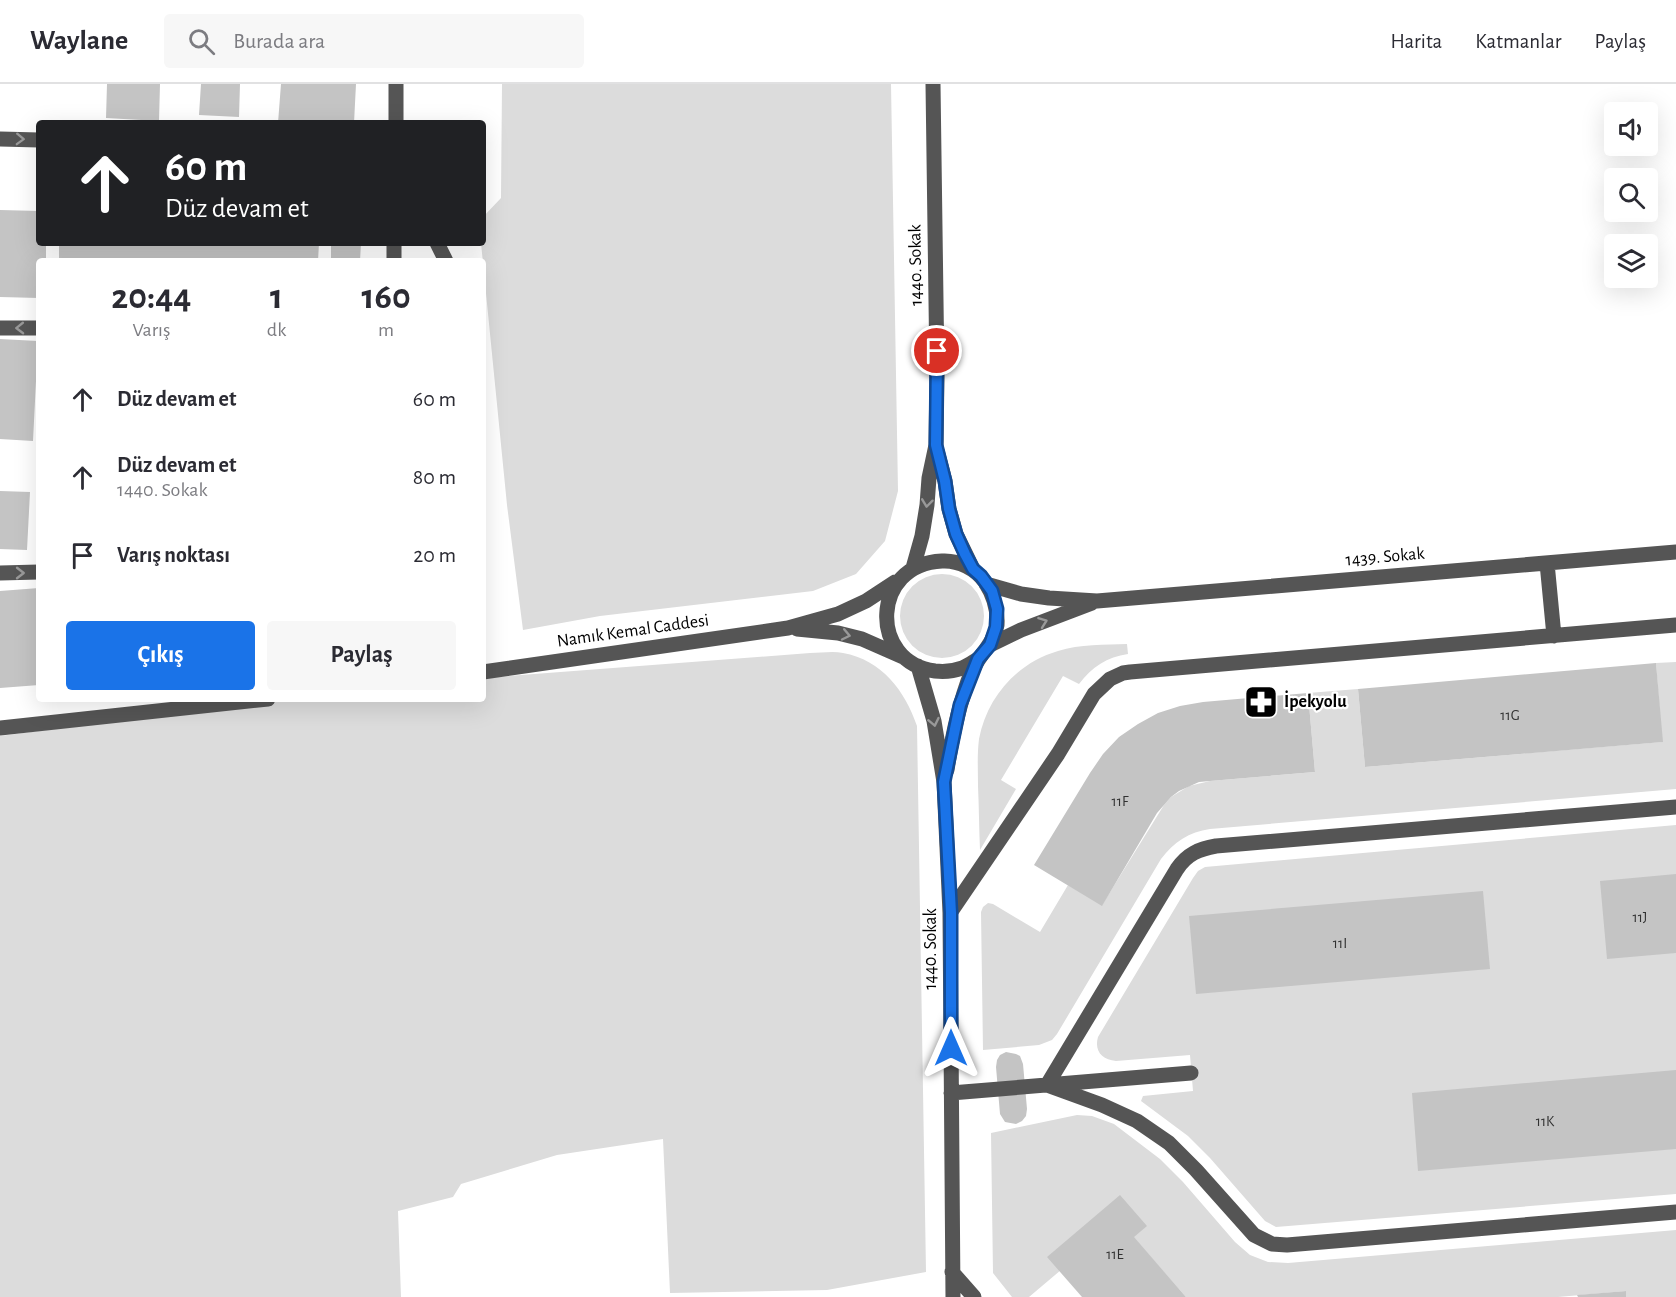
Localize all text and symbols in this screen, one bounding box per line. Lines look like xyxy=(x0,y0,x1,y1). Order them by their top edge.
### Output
search box xyxy=(164,14,584,68)
icon: search xyxy=(185,25,218,58)
text: Waylane xyxy=(30,27,128,55)
text: Burada ara xyxy=(233,30,325,52)
text: Harita xyxy=(1391,31,1442,52)
text: Katmanlar xyxy=(1475,31,1562,52)
text: Paylaş xyxy=(1595,31,1646,52)
map controls xyxy=(1604,102,1658,288)
button: sound xyxy=(1604,102,1658,156)
one-way arrow xyxy=(15,133,24,146)
icon: ahead xyxy=(66,144,144,222)
text: 60 m xyxy=(165,146,247,188)
button: search xyxy=(1604,168,1658,222)
text: Düz devam et xyxy=(165,195,309,222)
street label: 1440. Sokak xyxy=(906,223,926,306)
button: layers xyxy=(1604,234,1658,288)
text: 20:44 xyxy=(111,279,191,315)
text: 1 xyxy=(270,279,283,315)
text: 160 xyxy=(362,279,411,315)
text: Varış xyxy=(132,320,170,340)
text: dk xyxy=(267,320,286,340)
text: m xyxy=(378,320,394,340)
one-way arrow xyxy=(15,322,24,334)
pin xyxy=(911,325,962,376)
icon: arrive xyxy=(920,334,953,367)
icon: ahead xyxy=(66,383,99,416)
text: Düz devam et xyxy=(117,388,236,410)
text: 60 m xyxy=(413,388,456,410)
text: Düz devam et xyxy=(117,454,236,476)
icon: ahead xyxy=(66,461,99,494)
text: 80 m xyxy=(413,466,456,488)
text: 1440. Sokak xyxy=(117,480,208,500)
one-way arrow xyxy=(921,498,934,507)
icon: arrive xyxy=(66,539,99,572)
text: Varış noktası xyxy=(117,544,230,566)
text: 20 m xyxy=(413,544,456,566)
street label: 1439. Sokak xyxy=(1345,545,1426,569)
one-way arrow xyxy=(15,567,24,579)
street label: Namık Kemal Caddesi xyxy=(556,611,710,651)
one-way arrow xyxy=(1037,616,1048,629)
button: Çıkış xyxy=(66,621,255,690)
button: Paylaş xyxy=(267,621,456,690)
one-way arrow xyxy=(841,628,851,641)
pharmacy icon: İpekyolu xyxy=(1243,684,1279,720)
place label: İpekyolu xyxy=(1284,690,1347,711)
house number: 11G xyxy=(1500,708,1520,723)
one-way arrow xyxy=(927,717,940,727)
house number: 11F xyxy=(1112,794,1129,809)
street label: 1440. Sokak xyxy=(922,907,940,990)
house number: 11J xyxy=(1633,910,1647,925)
house number: 11I xyxy=(1333,936,1347,951)
position arrow xyxy=(919,1016,983,1080)
house number: 11K xyxy=(1536,1114,1555,1129)
house number: 11E xyxy=(1106,1247,1124,1262)

